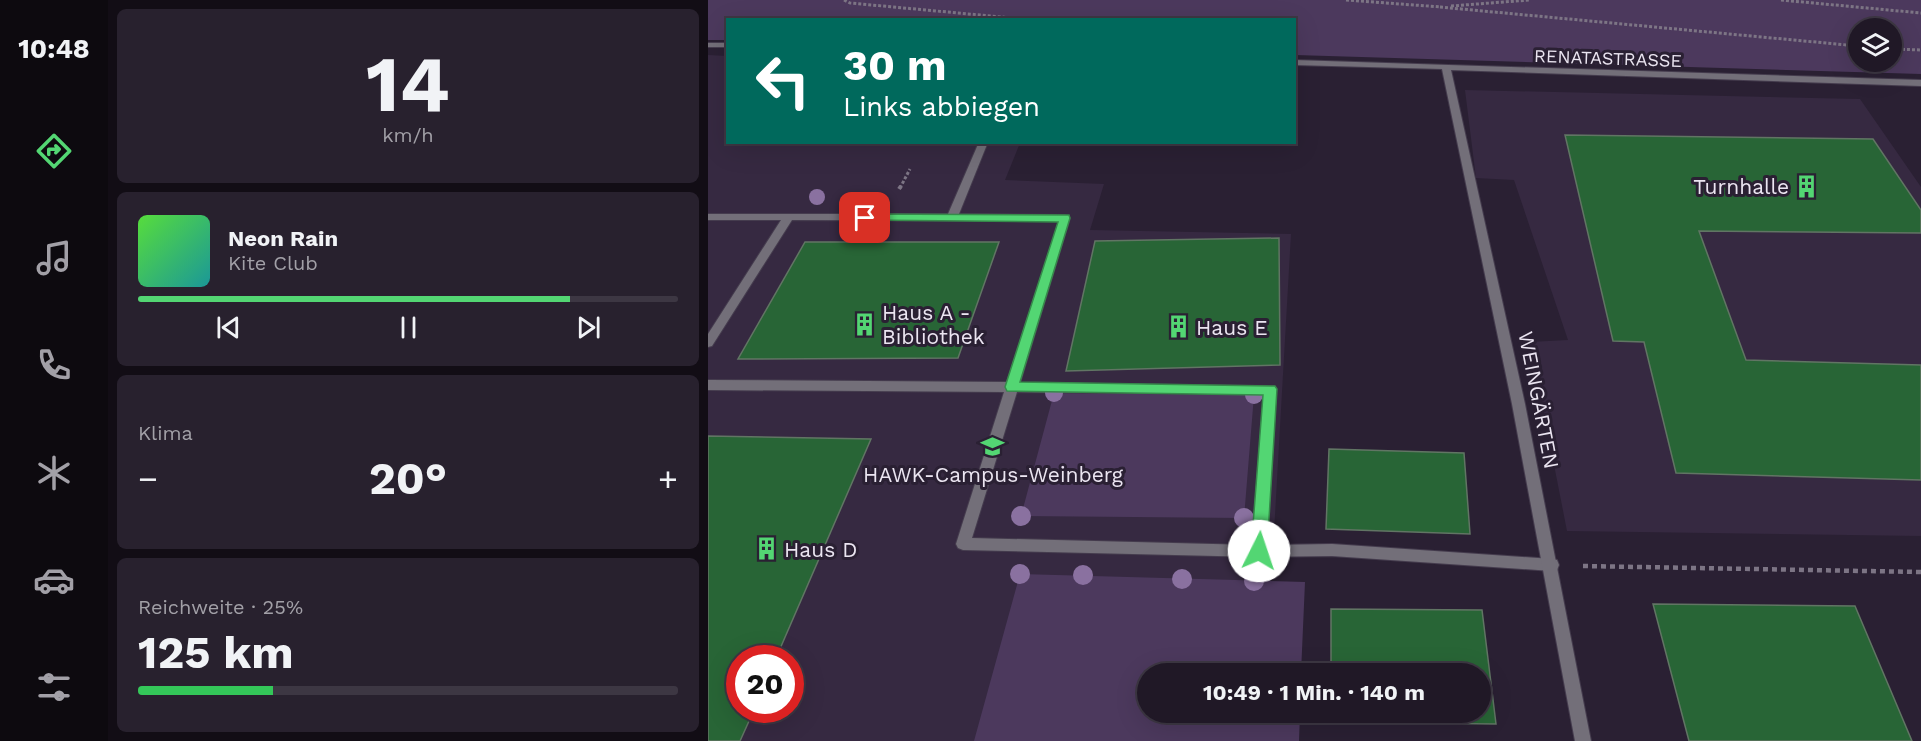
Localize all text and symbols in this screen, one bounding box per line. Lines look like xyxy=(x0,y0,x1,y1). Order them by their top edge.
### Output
map controls xyxy=(1848,18,1902,72)
button: layers xyxy=(1848,18,1902,72)
text: 10:48 xyxy=(18,33,90,65)
text: 14 xyxy=(366,38,450,130)
text: 30 m xyxy=(843,41,947,90)
icon: left xyxy=(744,42,822,120)
street label: RENATASTRASSE xyxy=(1534,45,1682,71)
text: Links abbiegen xyxy=(843,91,1040,123)
text: km/h xyxy=(382,123,434,147)
icon: directions xyxy=(33,130,75,172)
building icon: Turnhalle xyxy=(1794,173,1820,199)
place label: Turnhalle xyxy=(1693,174,1789,199)
pin xyxy=(839,192,890,243)
icon: arrive xyxy=(848,201,881,234)
text: Neon Rain xyxy=(228,226,338,251)
icon: music xyxy=(33,237,75,279)
text: Kite Club xyxy=(228,251,318,275)
place label: Haus A - Bibliothek xyxy=(882,300,985,349)
icon: previous xyxy=(212,311,245,344)
icon: pause xyxy=(392,311,425,344)
icon: next xyxy=(572,311,605,344)
building icon: Haus A - Bibliothek xyxy=(851,311,877,337)
building icon: Haus E xyxy=(1165,314,1191,340)
place label: Haus E xyxy=(1196,315,1268,340)
street label: WEINGÄRTEN xyxy=(1513,329,1565,471)
icon: phone xyxy=(33,344,75,386)
text: Klima xyxy=(138,421,193,445)
school or university icon: HAWK-Campus-Weinberg xyxy=(980,433,1006,459)
icon: climate xyxy=(33,452,75,494)
text: 20° xyxy=(369,452,447,505)
text: − xyxy=(138,459,158,498)
text: + xyxy=(658,459,678,498)
place label: HAWK-Campus-Weinberg xyxy=(863,462,1124,487)
position arrow xyxy=(1227,519,1291,583)
building icon: Haus D xyxy=(753,536,779,562)
place label: Haus D xyxy=(784,537,858,562)
icon: car xyxy=(33,559,75,601)
text: Reichweite · 25% xyxy=(138,595,303,619)
text: 125 km xyxy=(138,626,294,679)
speed limit sign: 20 xyxy=(726,645,804,723)
icon: filters xyxy=(33,666,75,708)
text: 10:49 · 1 Min. · 140 m xyxy=(1203,680,1425,705)

